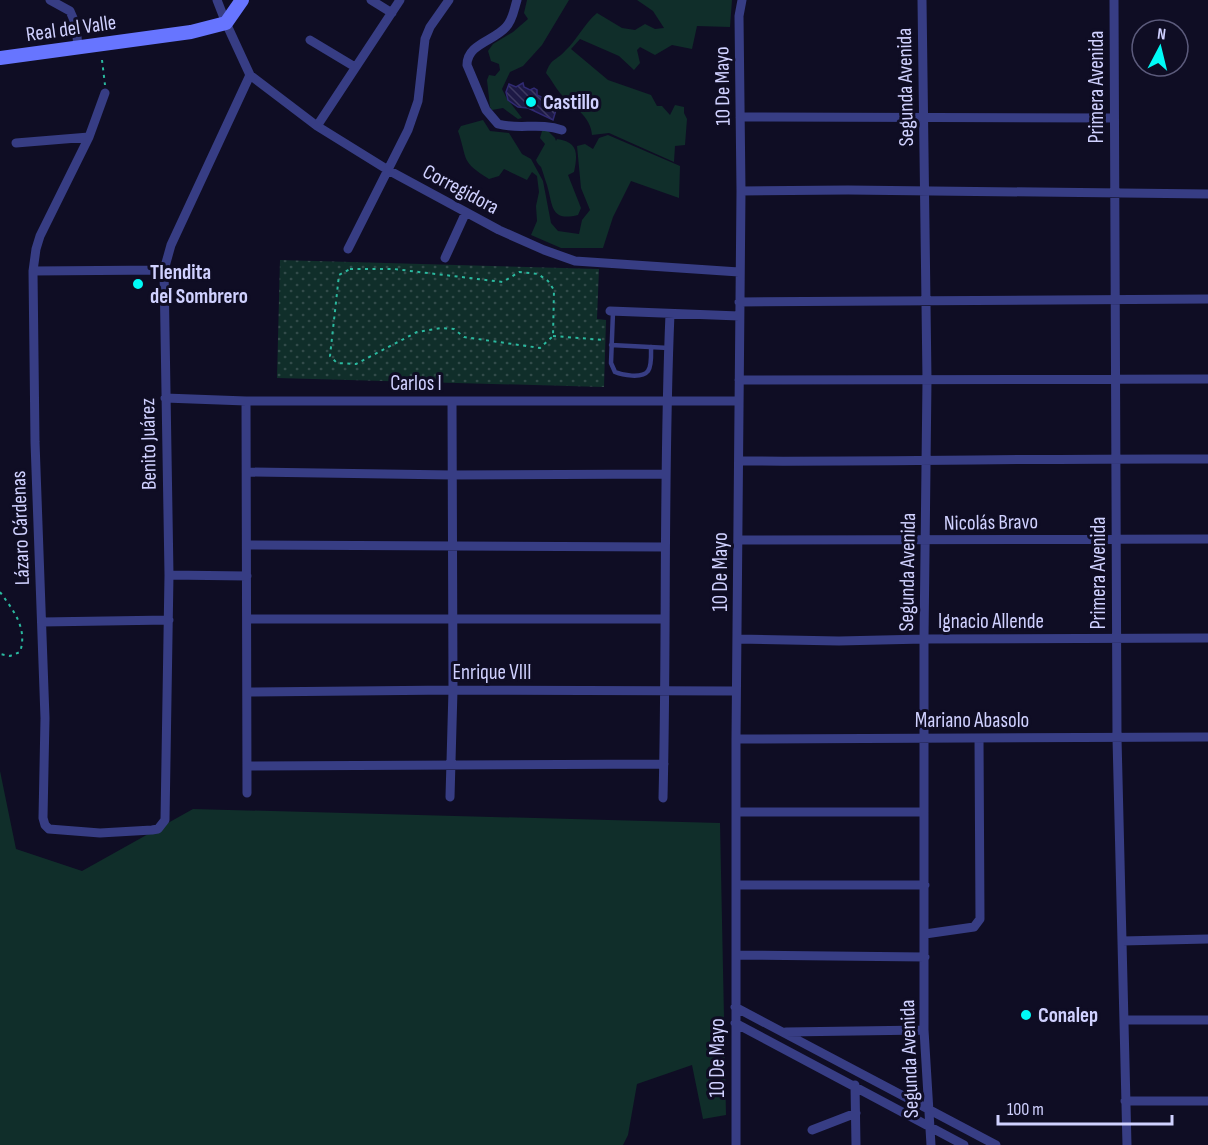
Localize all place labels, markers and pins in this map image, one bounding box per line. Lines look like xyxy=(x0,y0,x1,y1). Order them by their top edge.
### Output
place label: Castillo xyxy=(543,90,599,115)
marker: Castillo xyxy=(524,95,538,109)
place label: TIendita del Sombrero xyxy=(150,260,248,309)
marker: TIendita del Sombrero xyxy=(131,277,145,291)
place label: Conalep xyxy=(1038,1003,1098,1028)
marker: Conalep xyxy=(1019,1008,1033,1022)

